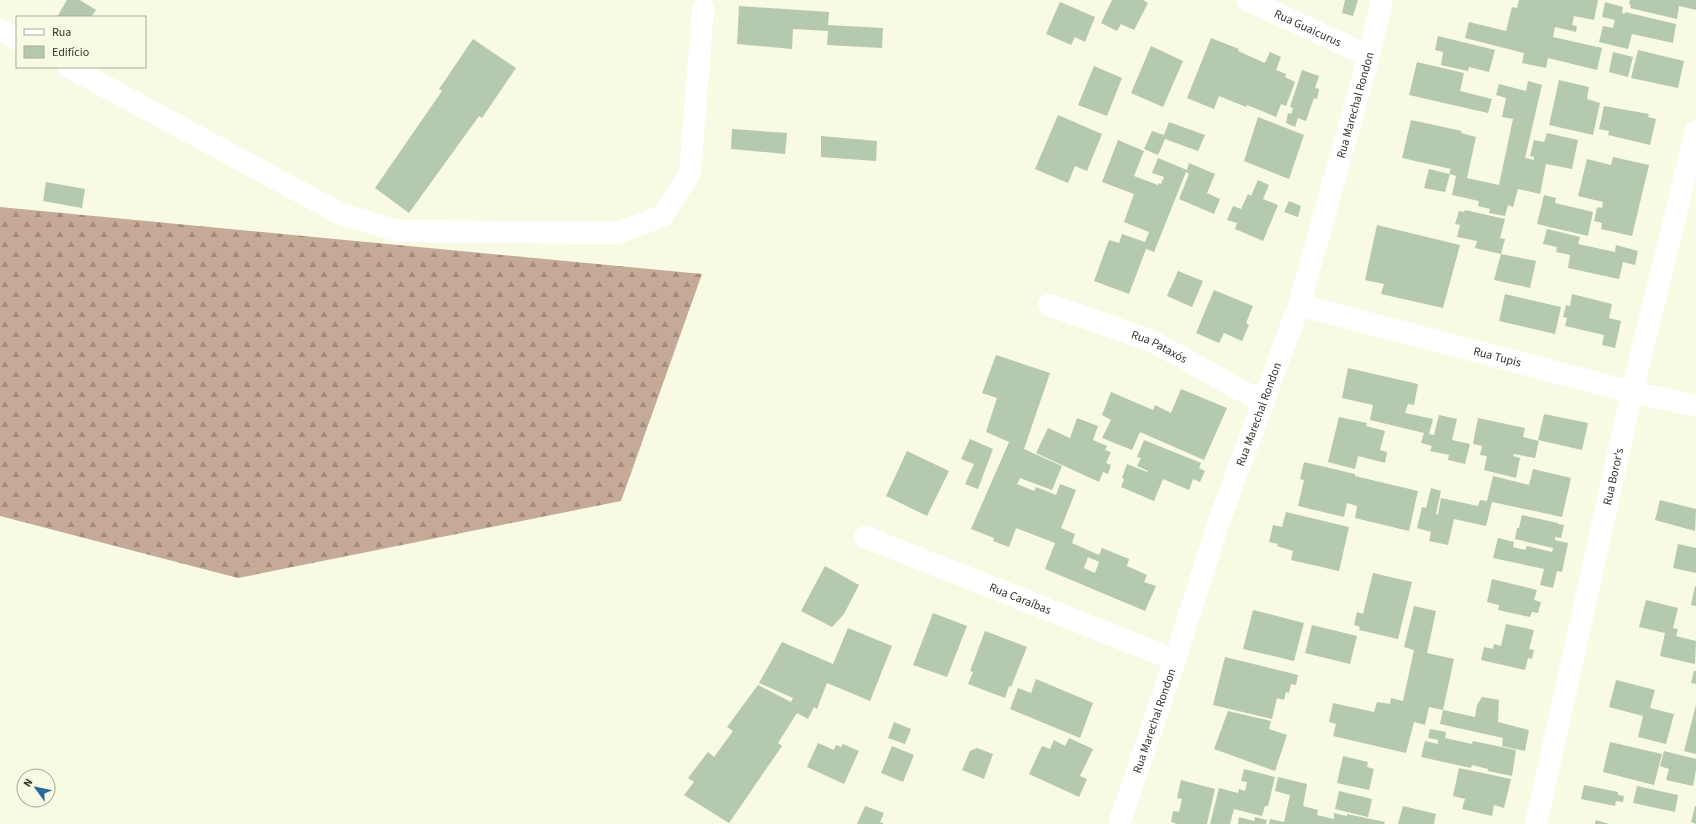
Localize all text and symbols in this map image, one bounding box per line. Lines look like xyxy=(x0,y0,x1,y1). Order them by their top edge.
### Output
street label: Rua Guaicurus xyxy=(1271,6,1344,51)
legend xyxy=(16,16,146,68)
text: Rua xyxy=(52,24,71,41)
text: Edifício xyxy=(52,44,89,61)
street label: Rua Marechal Rondon xyxy=(1333,50,1379,160)
street label: Rua Pataxós xyxy=(1129,326,1190,368)
street label: Rua Tupis xyxy=(1471,343,1523,372)
street label: Rua Marechal Rondon xyxy=(1232,360,1286,469)
street label: Rua Boror's xyxy=(1599,446,1628,507)
street label: Rua Caraíbas xyxy=(987,579,1053,619)
street label: Rua Marechal Rondon xyxy=(1129,666,1180,776)
north arrow xyxy=(16,768,56,808)
text: N xyxy=(20,776,36,790)

